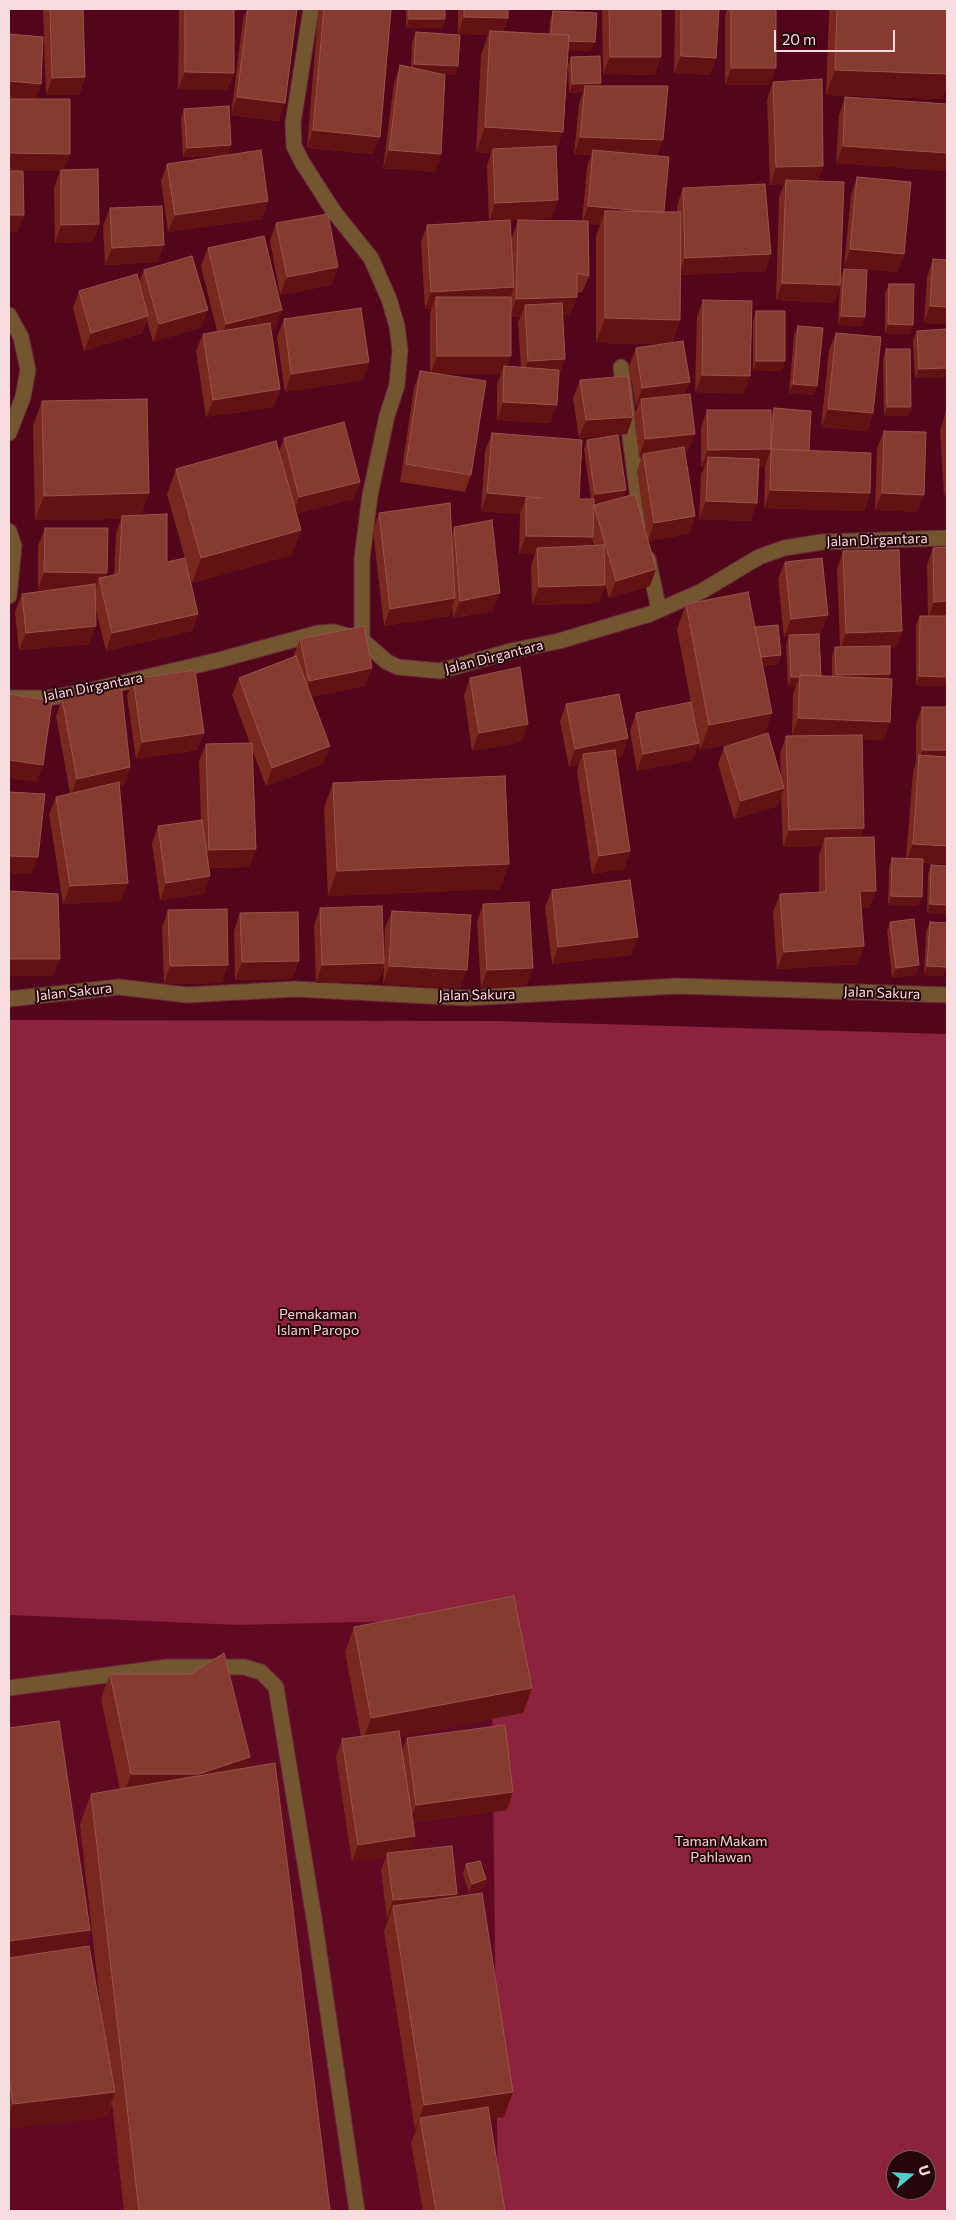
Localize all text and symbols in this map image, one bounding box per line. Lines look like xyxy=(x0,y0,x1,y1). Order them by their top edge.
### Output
scale bar xyxy=(776,20,897,52)
text: 20 m xyxy=(782,30,816,48)
street label: Jalan Dirgantara xyxy=(826,530,928,550)
street label: Jalan Dirgantara xyxy=(443,637,545,677)
street label: Jalan Dirgantara xyxy=(42,669,144,705)
street label: Jalan Sakura xyxy=(35,980,113,1004)
street label: Jalan Sakura xyxy=(843,983,921,1003)
street label: Jalan Sakura xyxy=(439,986,515,1004)
park label: Pemakaman Islam Paropo xyxy=(277,1306,359,1338)
park label: Taman Makam Pahlawan xyxy=(674,1833,768,1865)
north arrow xyxy=(886,2150,936,2200)
text: U xyxy=(915,2163,934,2178)

